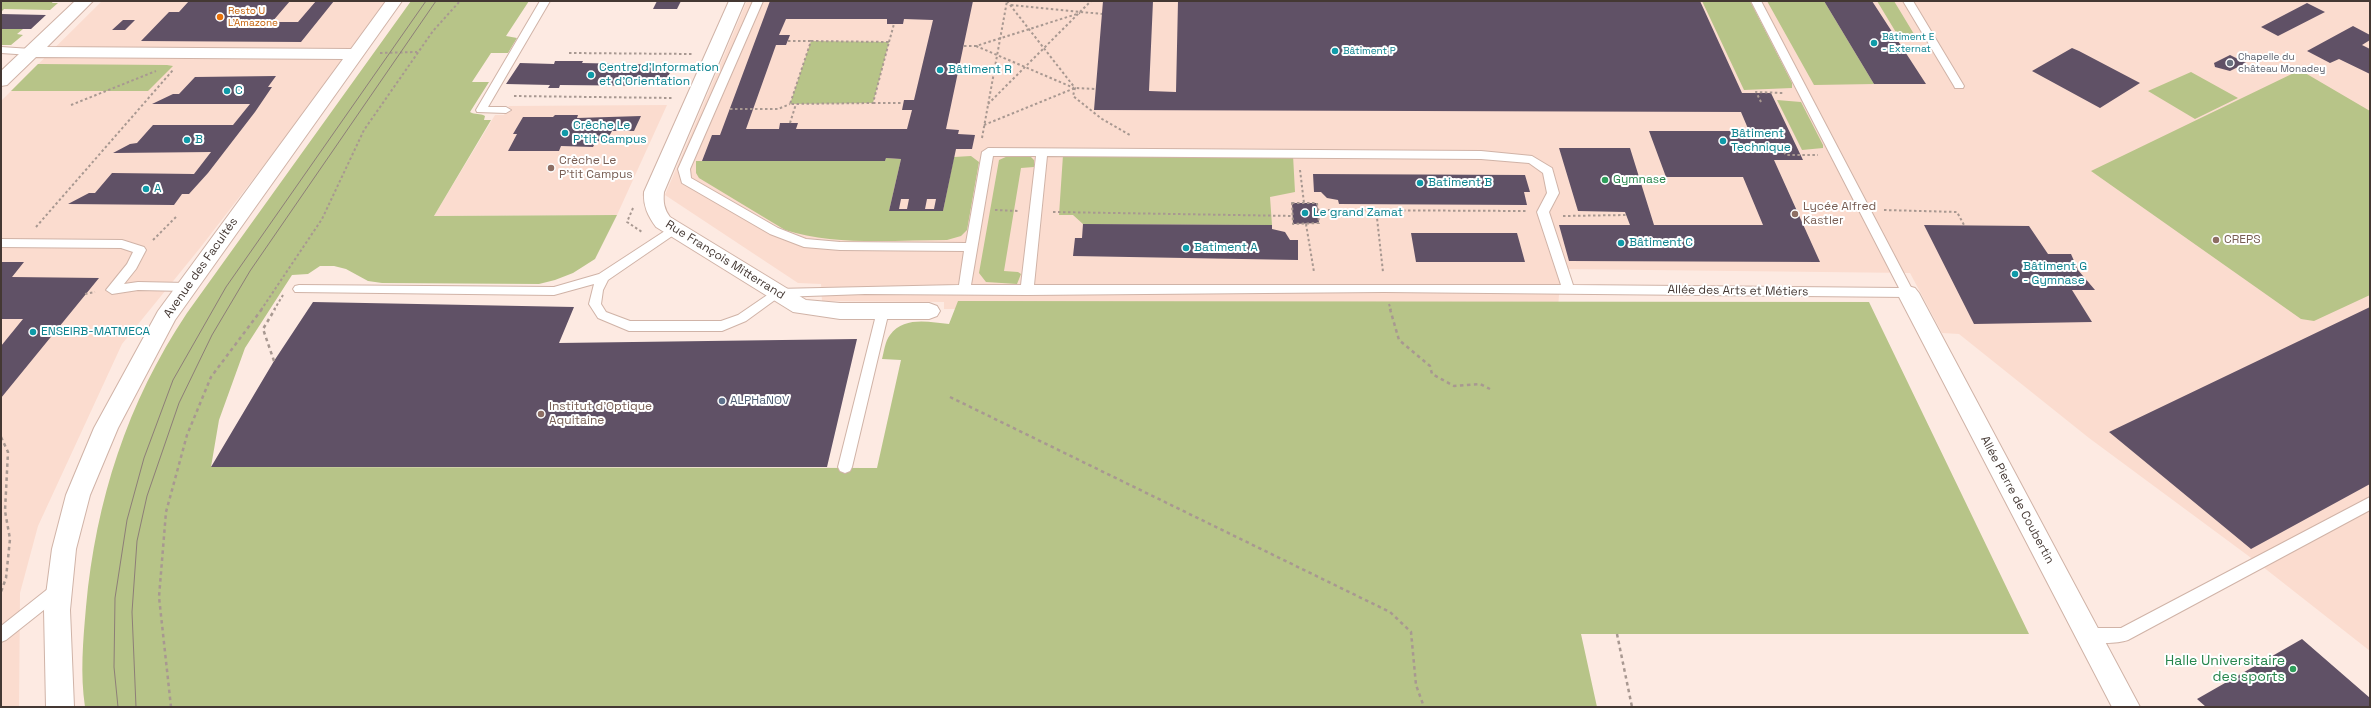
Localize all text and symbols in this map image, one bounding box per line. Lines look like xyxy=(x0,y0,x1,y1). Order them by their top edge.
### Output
place label: Resto U L’Amazone xyxy=(228,5,278,28)
marker: Resto U L’Amazone xyxy=(215,12,225,22)
place label: Bâtiment E - Externat xyxy=(1882,31,1934,54)
marker: Bâtiment E - Externat xyxy=(1869,38,1879,48)
place label: Bâtiment P xyxy=(1343,45,1396,57)
marker: Bâtiment P xyxy=(1330,46,1340,56)
place label: Chapelle du château Monadey xyxy=(2238,51,2325,74)
marker: Chapelle du château Monadey xyxy=(2225,58,2235,68)
place label: Centre d'Information et d'Orientation xyxy=(599,61,719,89)
place label: Bâtiment R xyxy=(948,63,1012,77)
marker: Bâtiment R xyxy=(935,65,945,75)
marker: Centre d'Information et d'Orientation xyxy=(586,70,596,80)
place label: C xyxy=(235,84,243,98)
marker: C xyxy=(222,86,232,96)
place label: Crêche Le P'tit Campus xyxy=(573,119,647,147)
place label: Bâtiment Technique xyxy=(1731,127,1791,155)
marker: Crêche Le P'tit Campus xyxy=(560,128,570,138)
place label: B xyxy=(195,133,203,147)
marker: B xyxy=(182,135,192,145)
marker: Bâtiment Technique xyxy=(1718,136,1728,146)
place label: Crèche Le P'tit Campus xyxy=(559,154,633,182)
marker: Crèche Le P'tit Campus xyxy=(546,163,556,173)
place label: Gymnase xyxy=(1613,173,1666,187)
marker: Gymnase xyxy=(1600,175,1610,185)
place label: Batiment B xyxy=(1428,176,1492,190)
marker: Batiment B xyxy=(1415,178,1425,188)
place label: A xyxy=(154,182,162,196)
marker: A xyxy=(141,184,151,194)
place label: Lycée Alfred Kastler xyxy=(1803,200,1876,228)
place label: Le grand Zamat xyxy=(1313,206,1403,220)
marker: Le grand Zamat xyxy=(1300,208,1310,218)
marker: Lycée Alfred Kastler xyxy=(1790,209,1800,219)
street label: Avenue des Facultés xyxy=(161,215,241,321)
street label: Rue François Mitterrand xyxy=(663,217,787,303)
place label: CREPS xyxy=(2224,233,2261,247)
marker: CREPS xyxy=(2211,235,2221,245)
place label: Bâtiment C xyxy=(1629,236,1693,250)
marker: Bâtiment C xyxy=(1616,238,1626,248)
place label: Batiment A xyxy=(1194,241,1258,255)
marker: Batiment A xyxy=(1181,243,1191,253)
place label: Bâtiment G - Gymnase xyxy=(2023,260,2087,288)
marker: Bâtiment G - Gymnase xyxy=(2010,269,2020,279)
street label: Allée des Arts et Métiers xyxy=(1667,283,1809,299)
place label: ENSEIRB-MATMECA xyxy=(41,325,150,339)
marker: ENSEIRB-MATMECA xyxy=(28,327,38,337)
place label: ALPHaNOV xyxy=(730,394,789,408)
marker: ALPHaNOV xyxy=(717,396,727,406)
place label: Institut d'Optique Aquitaine xyxy=(549,400,652,428)
marker: Institut d'Optique Aquitaine xyxy=(536,409,546,419)
street label: Allée Pierre de Coubertin xyxy=(1977,434,2057,566)
place label: Halle Universitaire des sports xyxy=(2165,653,2285,686)
marker: Halle Universitaire des sports xyxy=(2288,664,2298,674)

